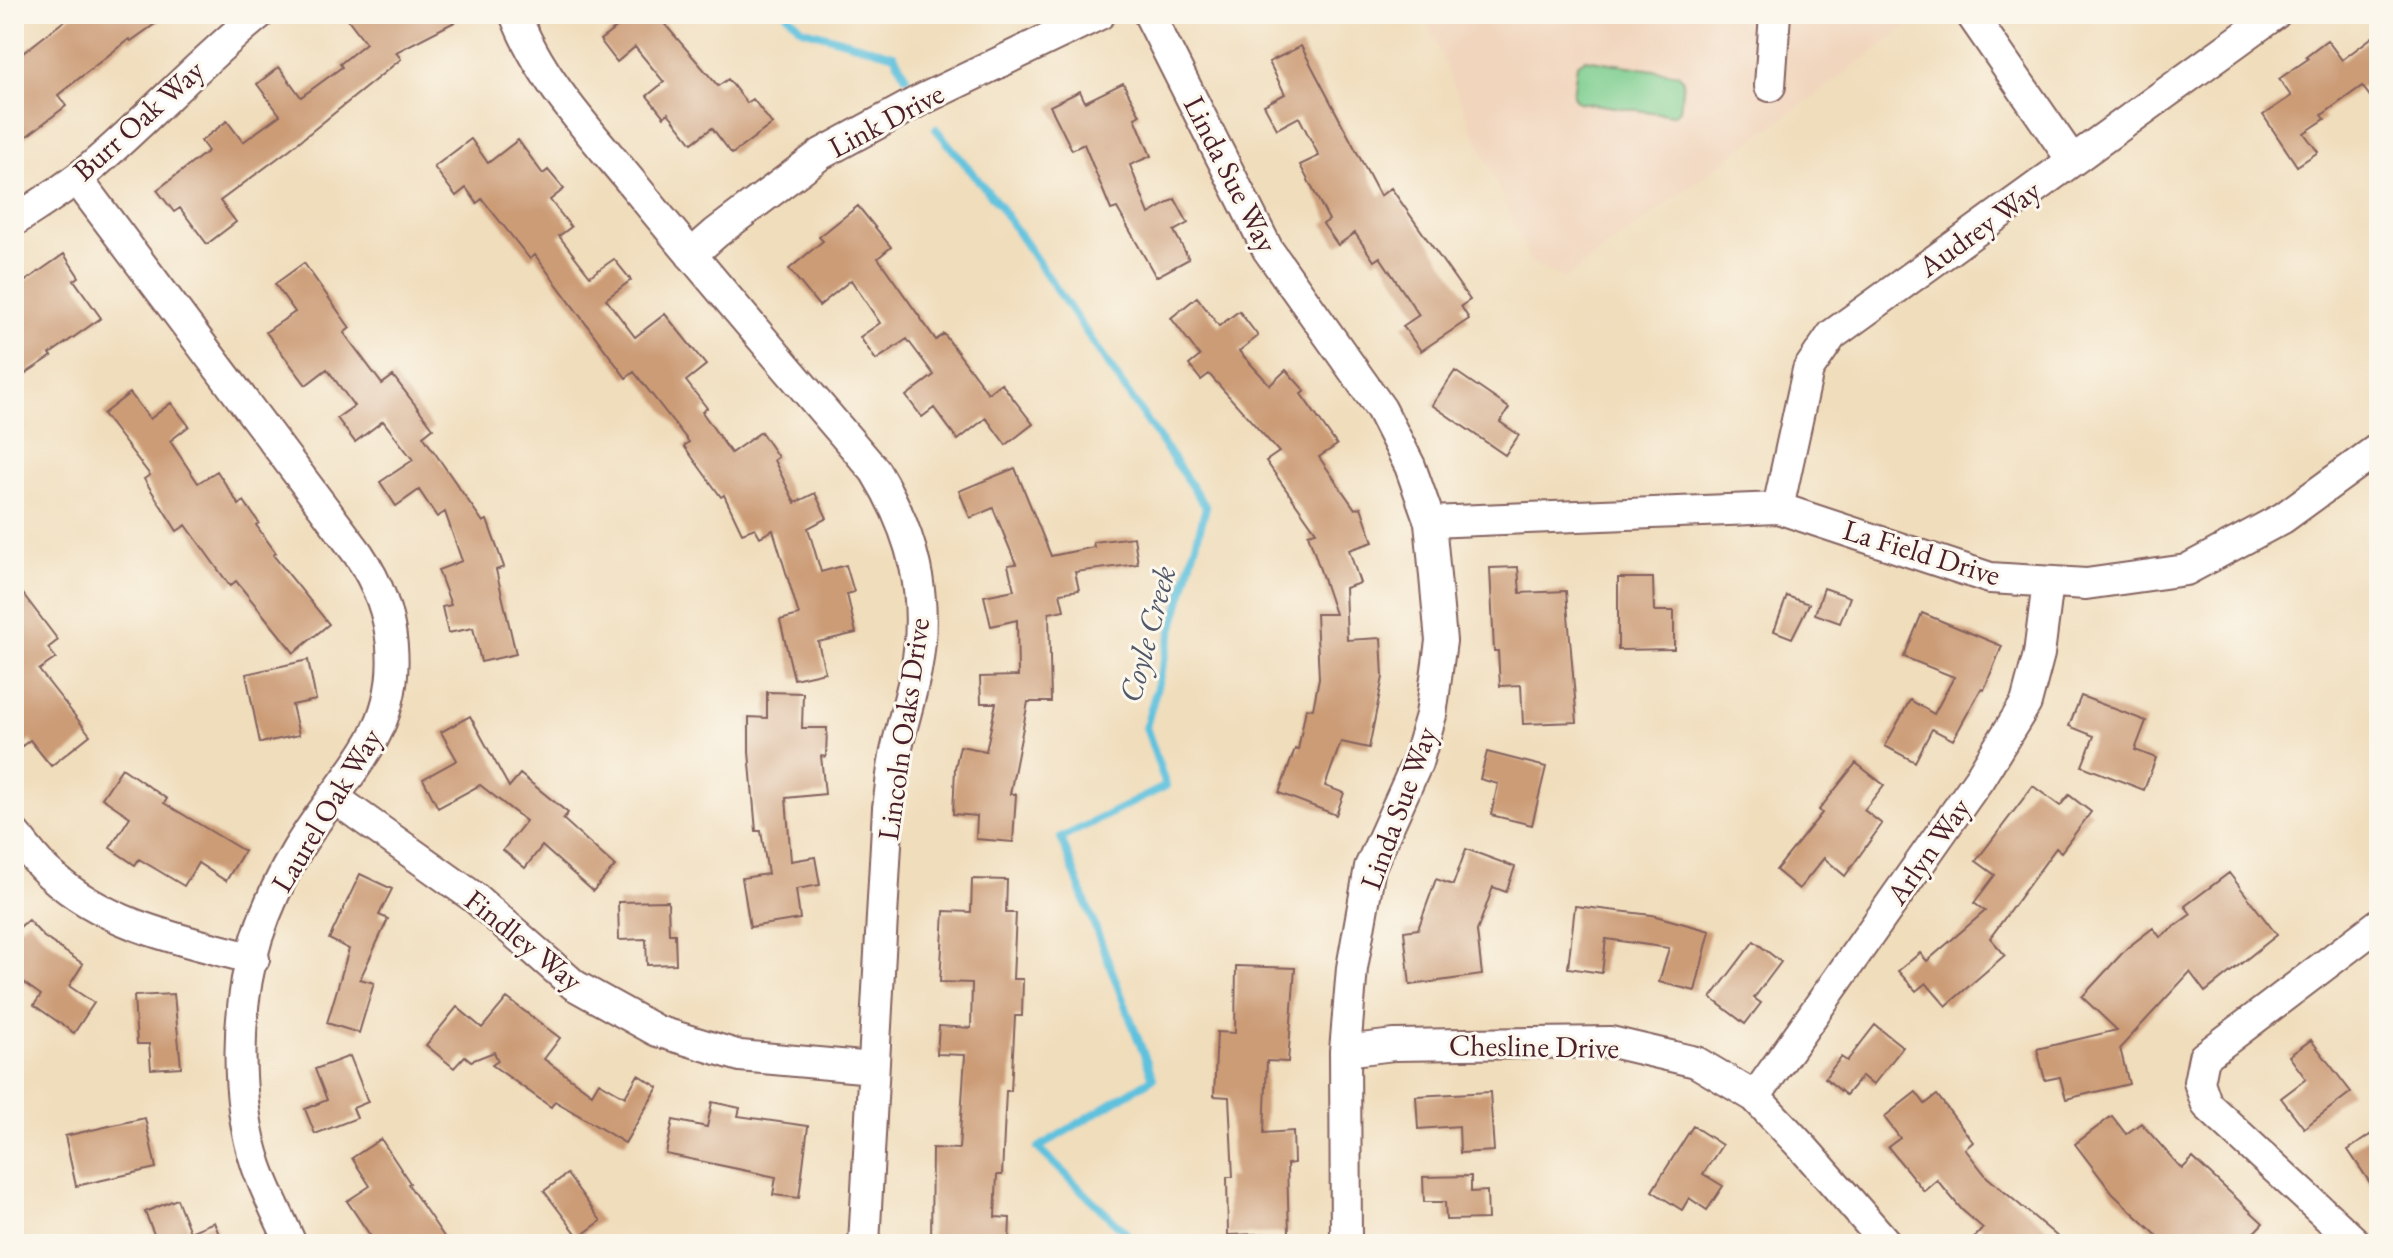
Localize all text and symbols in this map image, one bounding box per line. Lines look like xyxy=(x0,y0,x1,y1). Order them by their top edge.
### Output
street label: Burr Oak Way xyxy=(64,50,213,189)
street label: Link Drive xyxy=(822,73,950,167)
street label: Linda Sue Way xyxy=(1175,89,1287,260)
street label: Audrey Way xyxy=(1909,170,2049,286)
street label: La Field Drive xyxy=(1839,510,2005,594)
water label: Coyle Creek xyxy=(1109,561,1185,707)
street label: Lincoln Oaks Drive xyxy=(868,615,938,843)
street label: Laurel Oak Way xyxy=(262,720,391,899)
street label: Linda Sue Way xyxy=(1350,720,1446,895)
street label: Arlyn Way xyxy=(1876,789,1980,913)
street label: Findley Way xyxy=(457,880,592,1000)
street label: Chesline Drive xyxy=(1449,1025,1619,1067)

